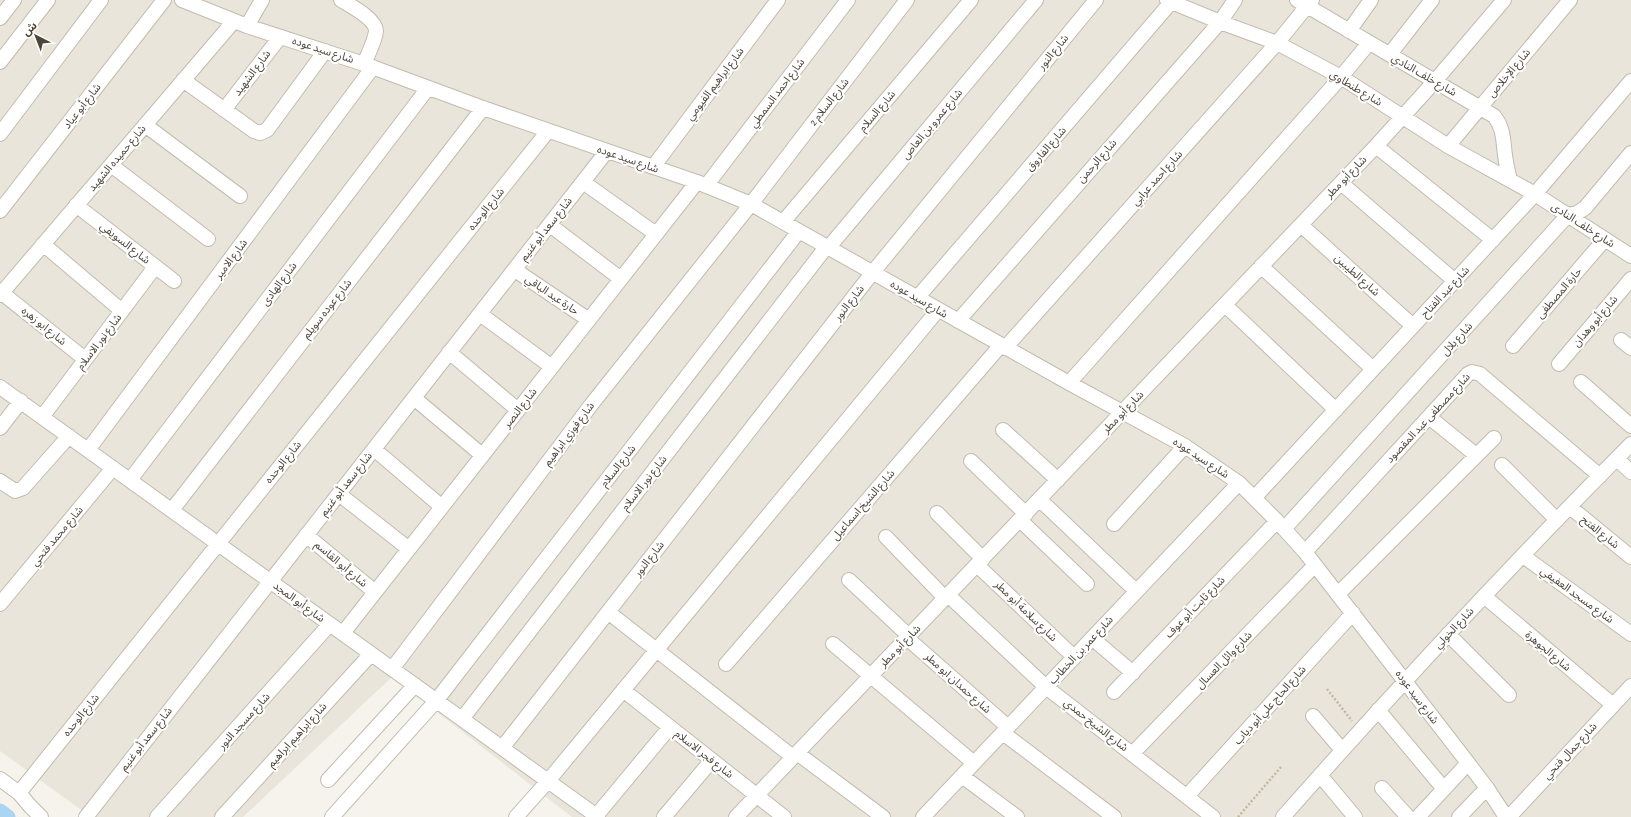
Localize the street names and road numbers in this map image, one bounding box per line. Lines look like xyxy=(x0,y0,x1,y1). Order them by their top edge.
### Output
street label: شارع النور xyxy=(1035,32,1072,74)
street label: شارع سيد عوده xyxy=(290,35,356,67)
street label: شارع ابراهيم الفيومي xyxy=(684,45,749,125)
street label: شارع الإخلاص xyxy=(1486,46,1534,101)
street label: شارع الشهيد xyxy=(231,48,274,99)
street label: شارع خلف النادي xyxy=(1388,52,1459,101)
street label: شارع احمد السمطي xyxy=(747,56,810,132)
street label: شارع طنطاوي xyxy=(1326,68,1384,111)
street label: شارع السلام 2 xyxy=(807,76,853,129)
street label: شارع أبو عياد xyxy=(60,80,105,132)
street label: شارع عمرو بن العاص xyxy=(900,87,966,162)
street label: شارع السلام xyxy=(857,88,899,135)
street label: شارع حميده الشهيد xyxy=(86,123,150,194)
street label: شارع الفاروق xyxy=(1024,124,1070,175)
street label: شارع الرحمن xyxy=(1075,137,1120,186)
street label: شارع سيد عوده xyxy=(595,143,660,177)
street label: شارع احمد عرابي xyxy=(1130,148,1187,210)
street label: شارع أبو مطر xyxy=(1322,153,1370,202)
street label: شارع الوحده xyxy=(466,186,508,233)
street label: شارع سعد أبو غنيم xyxy=(517,194,577,265)
street label: شارع خلف النادى xyxy=(1548,201,1617,251)
street label: شارع السويفي xyxy=(96,220,152,269)
street label: شارع الامير xyxy=(212,237,251,283)
street label: شارع الطيبين xyxy=(1331,252,1382,300)
street label: شارع الهادى xyxy=(259,260,301,309)
street label: شارع عبد الفتاح xyxy=(1419,264,1473,321)
street label: حارة المصطفى xyxy=(1534,265,1585,321)
street label: حارة عبد الباقي xyxy=(521,273,581,320)
street label: شارع عوده سويلم xyxy=(300,277,356,343)
street label: شارع سيد عوده xyxy=(888,278,950,322)
street label: شارع النور xyxy=(831,283,868,325)
street label: شارع أبو وهدان xyxy=(1569,292,1621,350)
street label: شارع ابو زهره xyxy=(18,305,69,349)
street label: شارع نور الاسلام xyxy=(74,312,125,373)
street label: شارع بلال xyxy=(1439,320,1476,359)
street label: شارع مصطفى عبد المقصود xyxy=(1384,371,1474,466)
street label: شارع النصر xyxy=(500,386,541,432)
street label: شارع أبو مطر xyxy=(1099,388,1147,437)
street label: شارع فوزي ابراهيم xyxy=(542,400,599,470)
street label: شارع سيد عوده xyxy=(1170,436,1231,482)
street label: شارع الوحده xyxy=(263,439,305,486)
street label: شارع السلام xyxy=(598,443,640,490)
street label: شارع سعد أبو غنيم xyxy=(317,449,377,520)
street label: شارع نور الاسلام xyxy=(619,453,671,514)
street label: شارع الشيخ اسماعيل xyxy=(829,467,898,544)
street label: شارع محمد فتحي xyxy=(29,504,88,570)
street label: شارع الفتح xyxy=(1578,513,1621,552)
street label: شارع أبو القاسم xyxy=(311,538,371,592)
street label: شارع النور xyxy=(631,539,668,581)
street label: شارع مسجد العفيفي xyxy=(1536,565,1616,628)
street label: شارع ثابت أبو عوف xyxy=(1162,573,1229,641)
street label: شارع سلامة أبو مطر xyxy=(991,577,1061,645)
street label: شارع أبو المجد xyxy=(270,579,328,626)
street label: شارع الخولي xyxy=(1432,605,1479,653)
street label: شارع عمر بن الخطاب xyxy=(1047,614,1117,687)
street label: شارع أبو مطر xyxy=(876,622,924,671)
street label: شارع وائل العسال xyxy=(1194,629,1256,692)
street label: شارع الجوهرة xyxy=(1522,629,1573,675)
street label: شارع حمدان ابو مطر xyxy=(921,650,993,717)
street label: شارع الحاج علي أبو دياب xyxy=(1231,662,1311,749)
street label: شارع سيد عوده xyxy=(1392,668,1441,727)
street label: شارع مسجد النور xyxy=(215,690,274,753)
street label: شارع الوحده xyxy=(61,692,103,739)
street label: شارع الشيخ حمدي xyxy=(1060,697,1130,756)
street label: شارع ابراهيم ابراهيم xyxy=(265,700,331,771)
street label: شارع سعد أبو غنيم xyxy=(117,704,177,775)
street label: شارع جمال فتحي xyxy=(1541,720,1602,784)
street label: شارع فجر الاسلام xyxy=(671,728,736,782)

